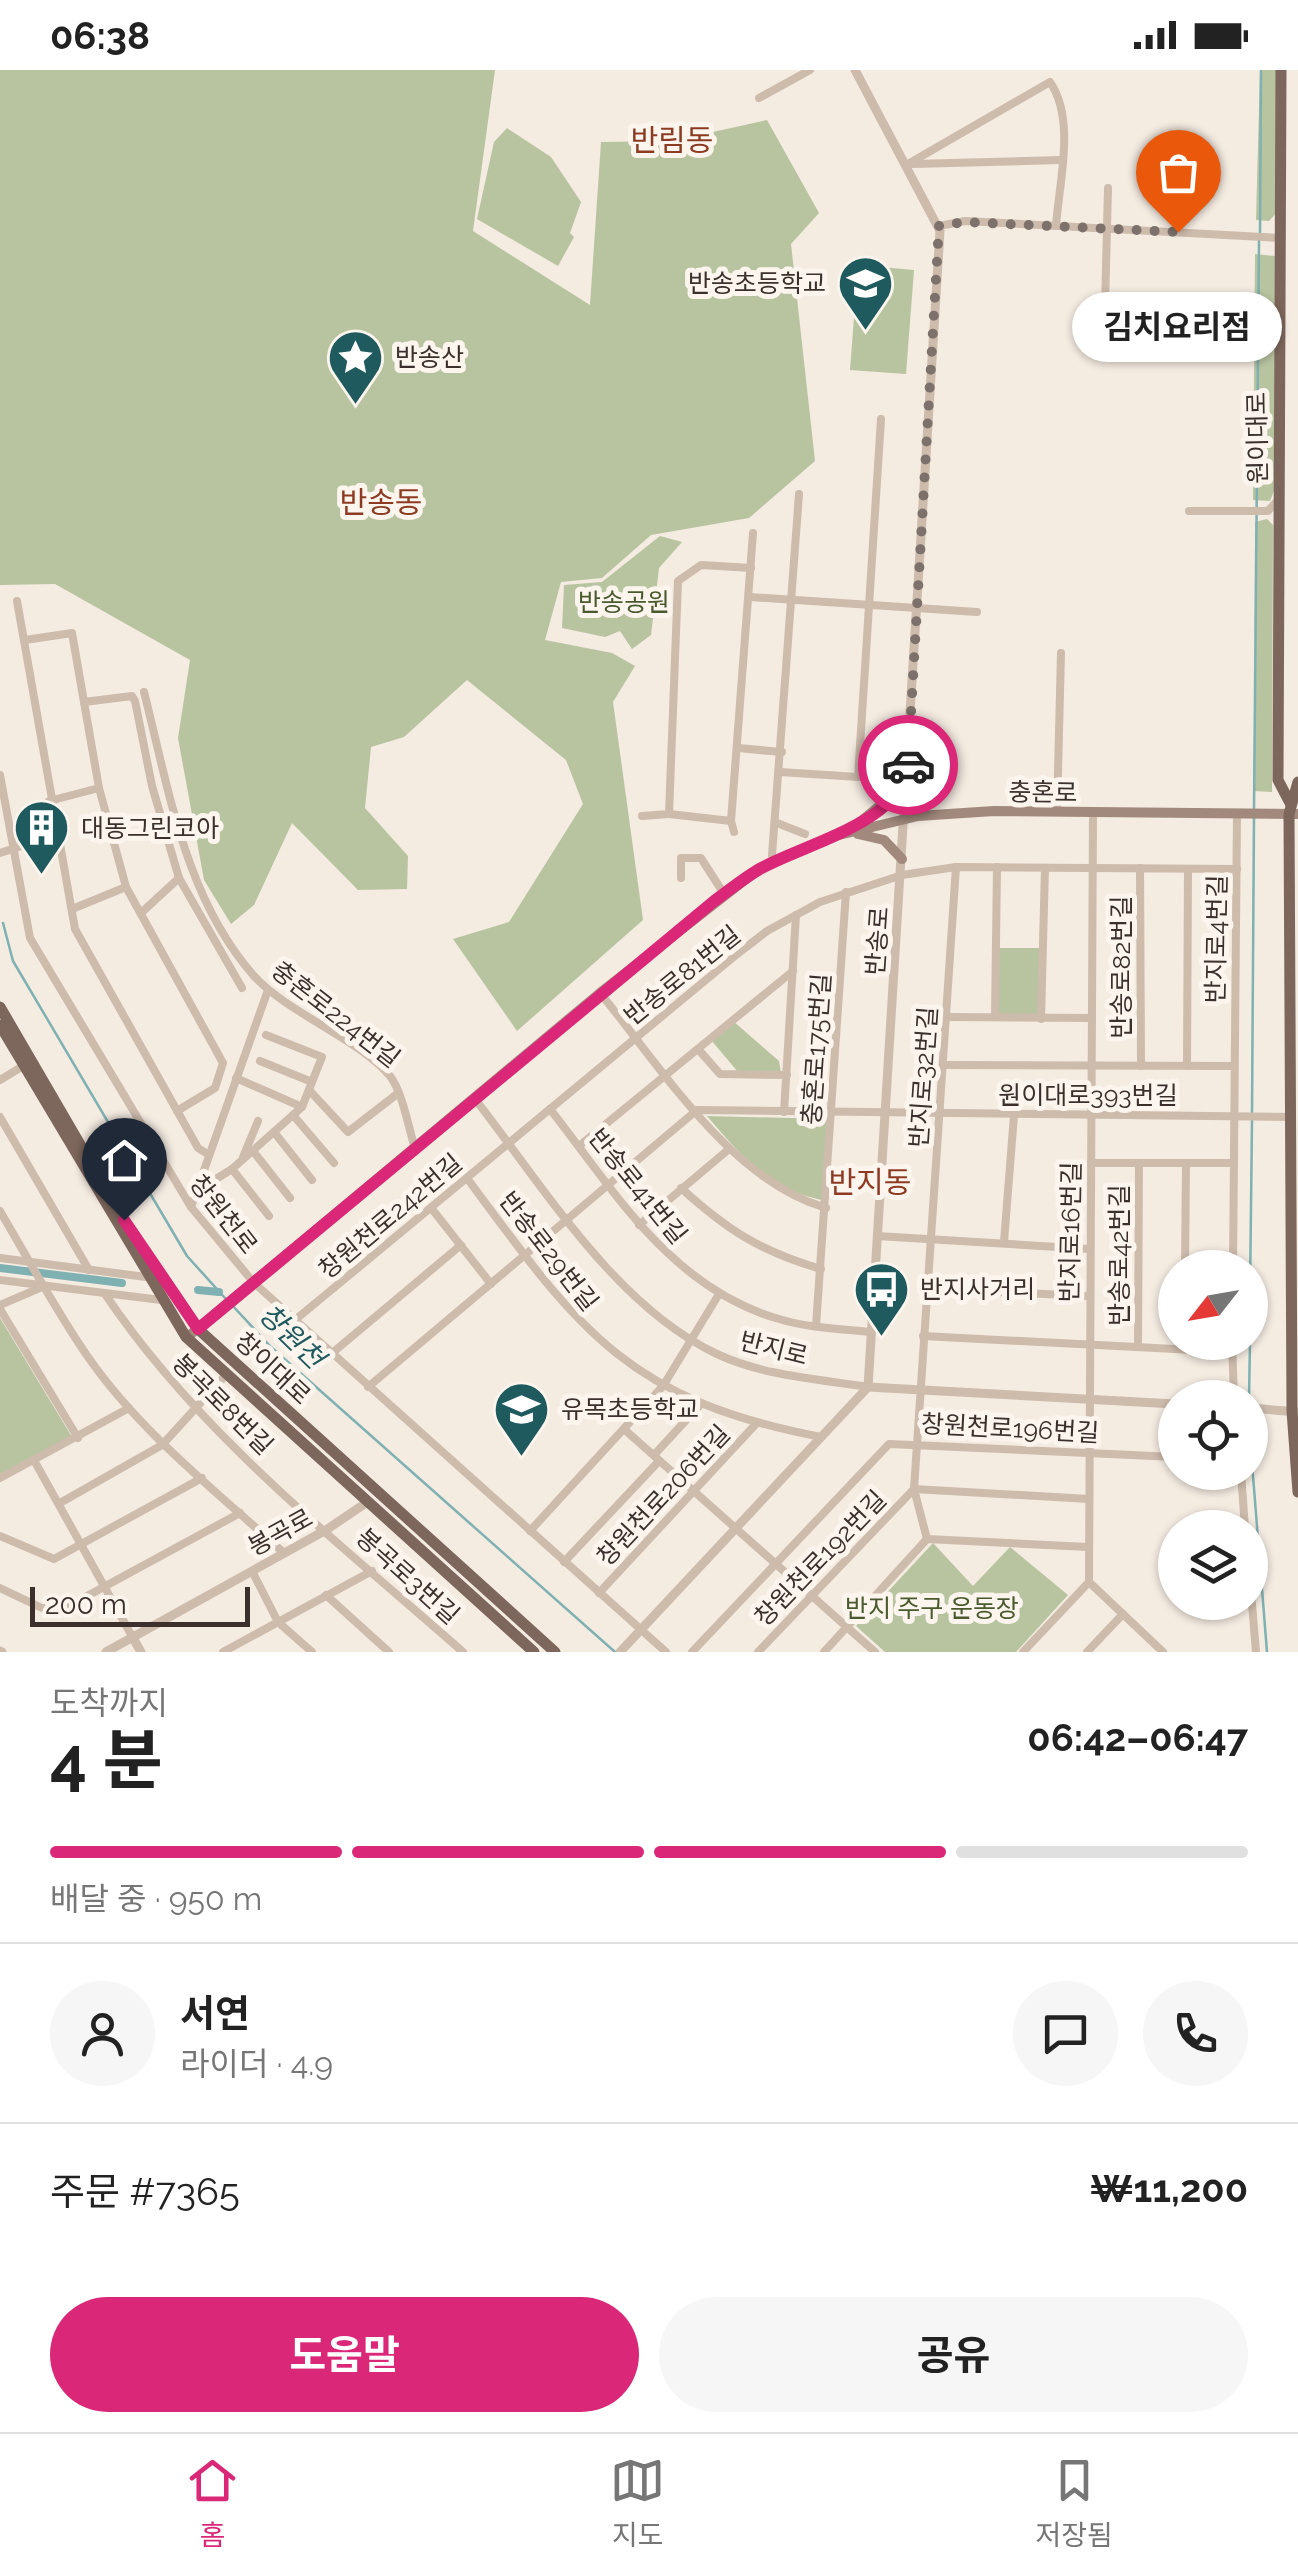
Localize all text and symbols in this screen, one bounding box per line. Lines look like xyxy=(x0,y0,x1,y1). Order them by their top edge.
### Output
text: 06:38 xyxy=(50,13,150,58)
district label: 반림동 xyxy=(631,123,713,158)
pin xyxy=(1136,130,1221,233)
icon: bag xyxy=(1151,145,1206,200)
school or university icon: 반송초등학교 xyxy=(835,253,895,332)
place label: 반송초등학교 xyxy=(688,268,826,298)
callout: 김치요리점 xyxy=(1073,292,1283,362)
text: 김치요리점 xyxy=(1103,308,1251,345)
place icon: 반송산 xyxy=(326,327,386,406)
place label: 반송산 xyxy=(395,342,464,372)
street label: 원이대로 xyxy=(1241,392,1273,484)
district label: 반송동 xyxy=(340,485,422,520)
park label: 반송공원 xyxy=(578,587,670,617)
courier xyxy=(858,715,958,815)
icon: car xyxy=(881,738,936,793)
street label: 충혼로 xyxy=(1008,776,1078,808)
building icon: 대동그린코아 xyxy=(12,798,72,877)
place label: 대동그린코아 xyxy=(81,813,219,843)
street label: 반지로4번길 xyxy=(1200,874,1232,1004)
street label: 반송로82번길 xyxy=(1106,896,1136,1038)
street label: 반송로 xyxy=(860,906,894,976)
street label: 반송로81번길 xyxy=(618,919,746,1031)
street label: 충혼로224번길 xyxy=(266,955,406,1073)
street label: 충혼로175번길 xyxy=(796,972,836,1126)
street label: 반지로32번길 xyxy=(903,1005,943,1149)
street label: 원이대로393번길 xyxy=(998,1080,1178,1110)
pin xyxy=(82,1118,167,1221)
street label: 반송로41번길 xyxy=(582,1122,694,1250)
icon: home xyxy=(97,1133,152,1188)
street label: 창원천로242번길 xyxy=(312,1147,468,1285)
street label: 반지로16번길 xyxy=(1054,1161,1086,1303)
district label: 반지동 xyxy=(829,1165,911,1200)
street label: 창원천로 xyxy=(184,1169,264,1259)
street label: 반송로42번길 xyxy=(1104,1184,1134,1326)
street label: 반송로29번길 xyxy=(493,1186,605,1316)
north arrow xyxy=(1158,1250,1268,1360)
map controls xyxy=(1158,1250,1268,1620)
bus stop icon: 반지사거리 xyxy=(851,1259,911,1338)
place label: 반지사거리 xyxy=(920,1274,1035,1304)
water label: 창원천 xyxy=(252,1298,333,1377)
street label: 반지로 xyxy=(737,1325,811,1371)
street label: 창이대로 xyxy=(229,1326,317,1410)
street label: 봉곡로8번길 xyxy=(166,1347,280,1461)
school or university icon: 유목초등학교 xyxy=(492,1379,552,1458)
button: locate xyxy=(1158,1380,1268,1490)
place label: 유목초등학교 xyxy=(561,1394,699,1424)
street label: 창원천로196번길 xyxy=(920,1408,1100,1448)
street label: 창원천로206번길 xyxy=(590,1418,736,1572)
street label: 창원천로192번길 xyxy=(748,1484,892,1632)
street label: 봉곡로 xyxy=(243,1502,317,1562)
button: layers xyxy=(1158,1510,1268,1620)
street label: 봉곡로3번길 xyxy=(350,1522,466,1630)
scale bar xyxy=(30,1582,250,1626)
text: 200 m xyxy=(45,1588,127,1621)
park label: 반지 주구 운동장 xyxy=(845,1593,1019,1623)
text: 도착까지 xyxy=(50,1684,168,1721)
text: 06:42–06:47 xyxy=(1027,1715,1248,1760)
text: 4 분 xyxy=(50,1722,163,1798)
text: 배달 중 · 950 m xyxy=(50,1880,262,1917)
button: person xyxy=(50,1981,155,2086)
button: chat xyxy=(1013,1981,1118,2086)
button: phone xyxy=(1143,1981,1248,2086)
text: 서연 xyxy=(180,1991,250,2036)
text: 라이더 · 4.9 xyxy=(180,2045,333,2082)
text: ₩11,200 xyxy=(1090,2166,1248,2211)
text: 주문 #7365 xyxy=(50,2169,240,2214)
button: 도움말 xyxy=(50,2297,639,2412)
button: 공유 xyxy=(659,2297,1248,2412)
tab: 홈 xyxy=(185,2453,240,2553)
tab: 지도 xyxy=(610,2453,665,2553)
tab: 저장됨 xyxy=(1036,2453,1113,2553)

